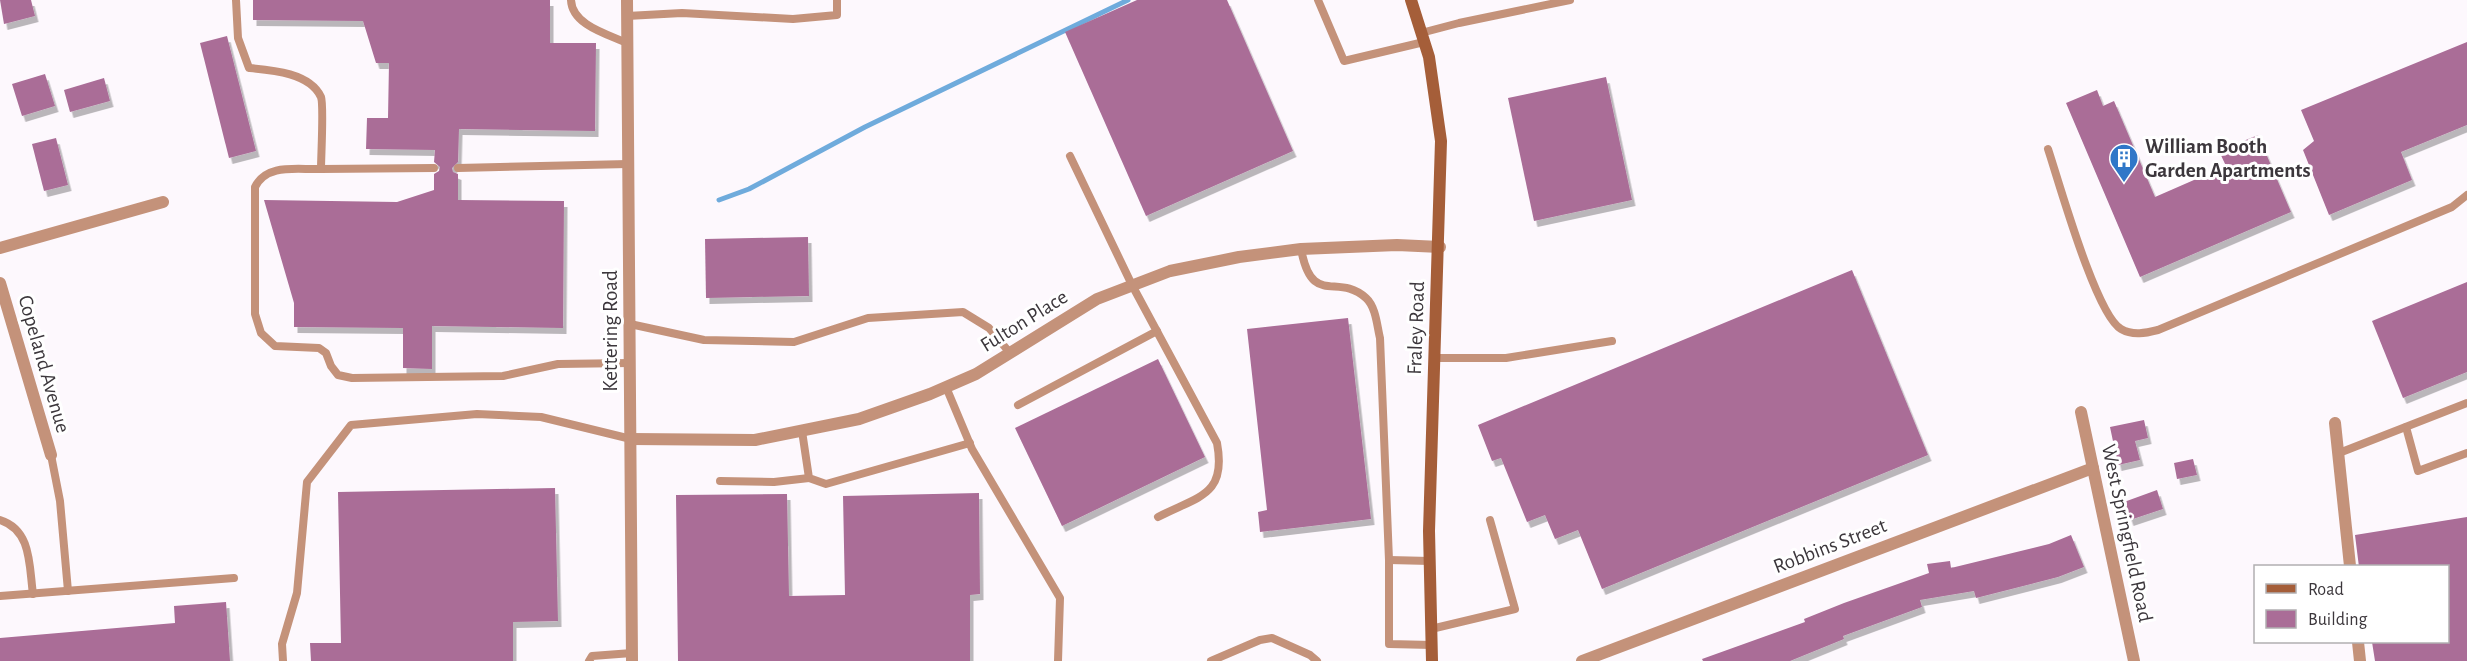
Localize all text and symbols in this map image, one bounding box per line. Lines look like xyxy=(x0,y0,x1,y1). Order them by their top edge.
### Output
place label: William Booth Garden Apartments xyxy=(2145,136,2311,181)
building icon: William Booth Garden Apartments xyxy=(2108,142,2140,184)
street label: Kettering Road xyxy=(600,270,621,392)
street label: Fraley Road xyxy=(1404,281,1428,375)
street label: Fulton Place xyxy=(977,286,1071,356)
street label: Copeland Avenue xyxy=(14,293,74,435)
street label: West Springfield Road xyxy=(2098,442,2156,624)
street label: Robbins Street xyxy=(1771,515,1890,577)
legend xyxy=(2254,565,2449,643)
text: Road xyxy=(2308,581,2344,599)
text: Building xyxy=(2308,611,2368,629)

